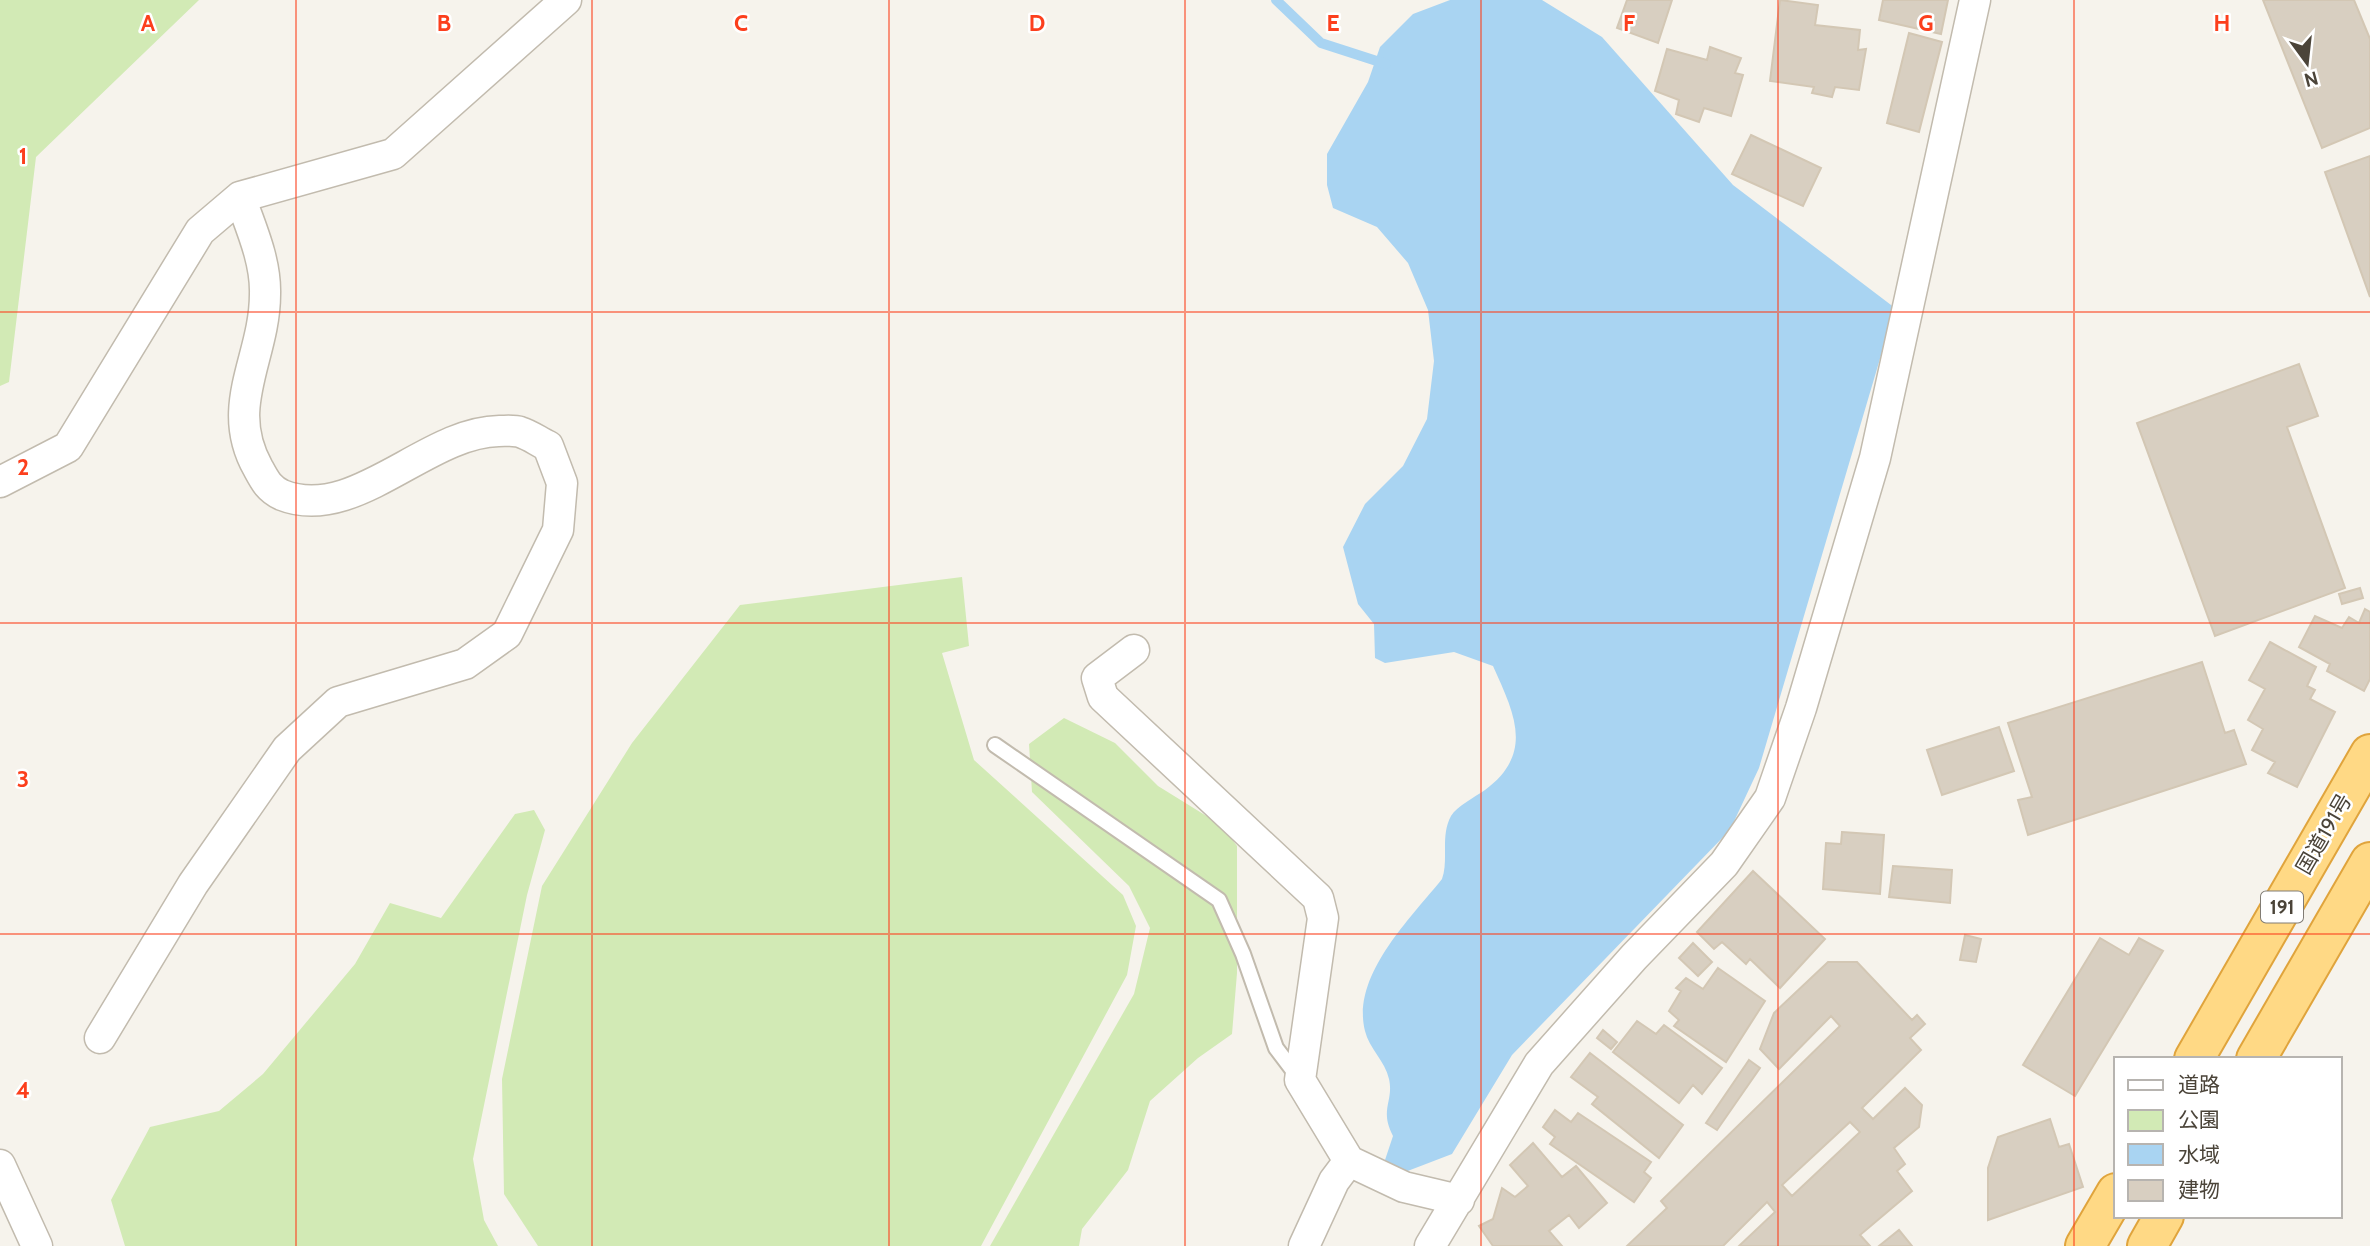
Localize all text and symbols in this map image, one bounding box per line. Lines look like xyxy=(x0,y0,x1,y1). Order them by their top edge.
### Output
text: A xyxy=(141,9,156,37)
text: B xyxy=(437,9,451,37)
text: C xyxy=(734,9,748,37)
text: D xyxy=(1029,9,1045,37)
text: E xyxy=(1326,9,1340,37)
text: F xyxy=(1623,9,1635,37)
text: G xyxy=(1918,9,1934,37)
text: H xyxy=(2214,9,2230,37)
north arrow xyxy=(2272,28,2342,98)
text: N xyxy=(2302,66,2321,92)
text: 1 xyxy=(19,142,27,170)
text: 2 xyxy=(17,453,29,481)
text: 3 xyxy=(17,765,29,793)
street label: 国道191号 xyxy=(2291,789,2357,878)
road number: 191 xyxy=(2261,892,2303,923)
legend xyxy=(2114,1057,2342,1218)
text: 道路 xyxy=(2178,1072,2220,1097)
text: 4 xyxy=(16,1076,30,1104)
text: 公園 xyxy=(2178,1107,2220,1132)
text: 水域 xyxy=(2178,1142,2220,1167)
text: 建物 xyxy=(2178,1177,2220,1202)

